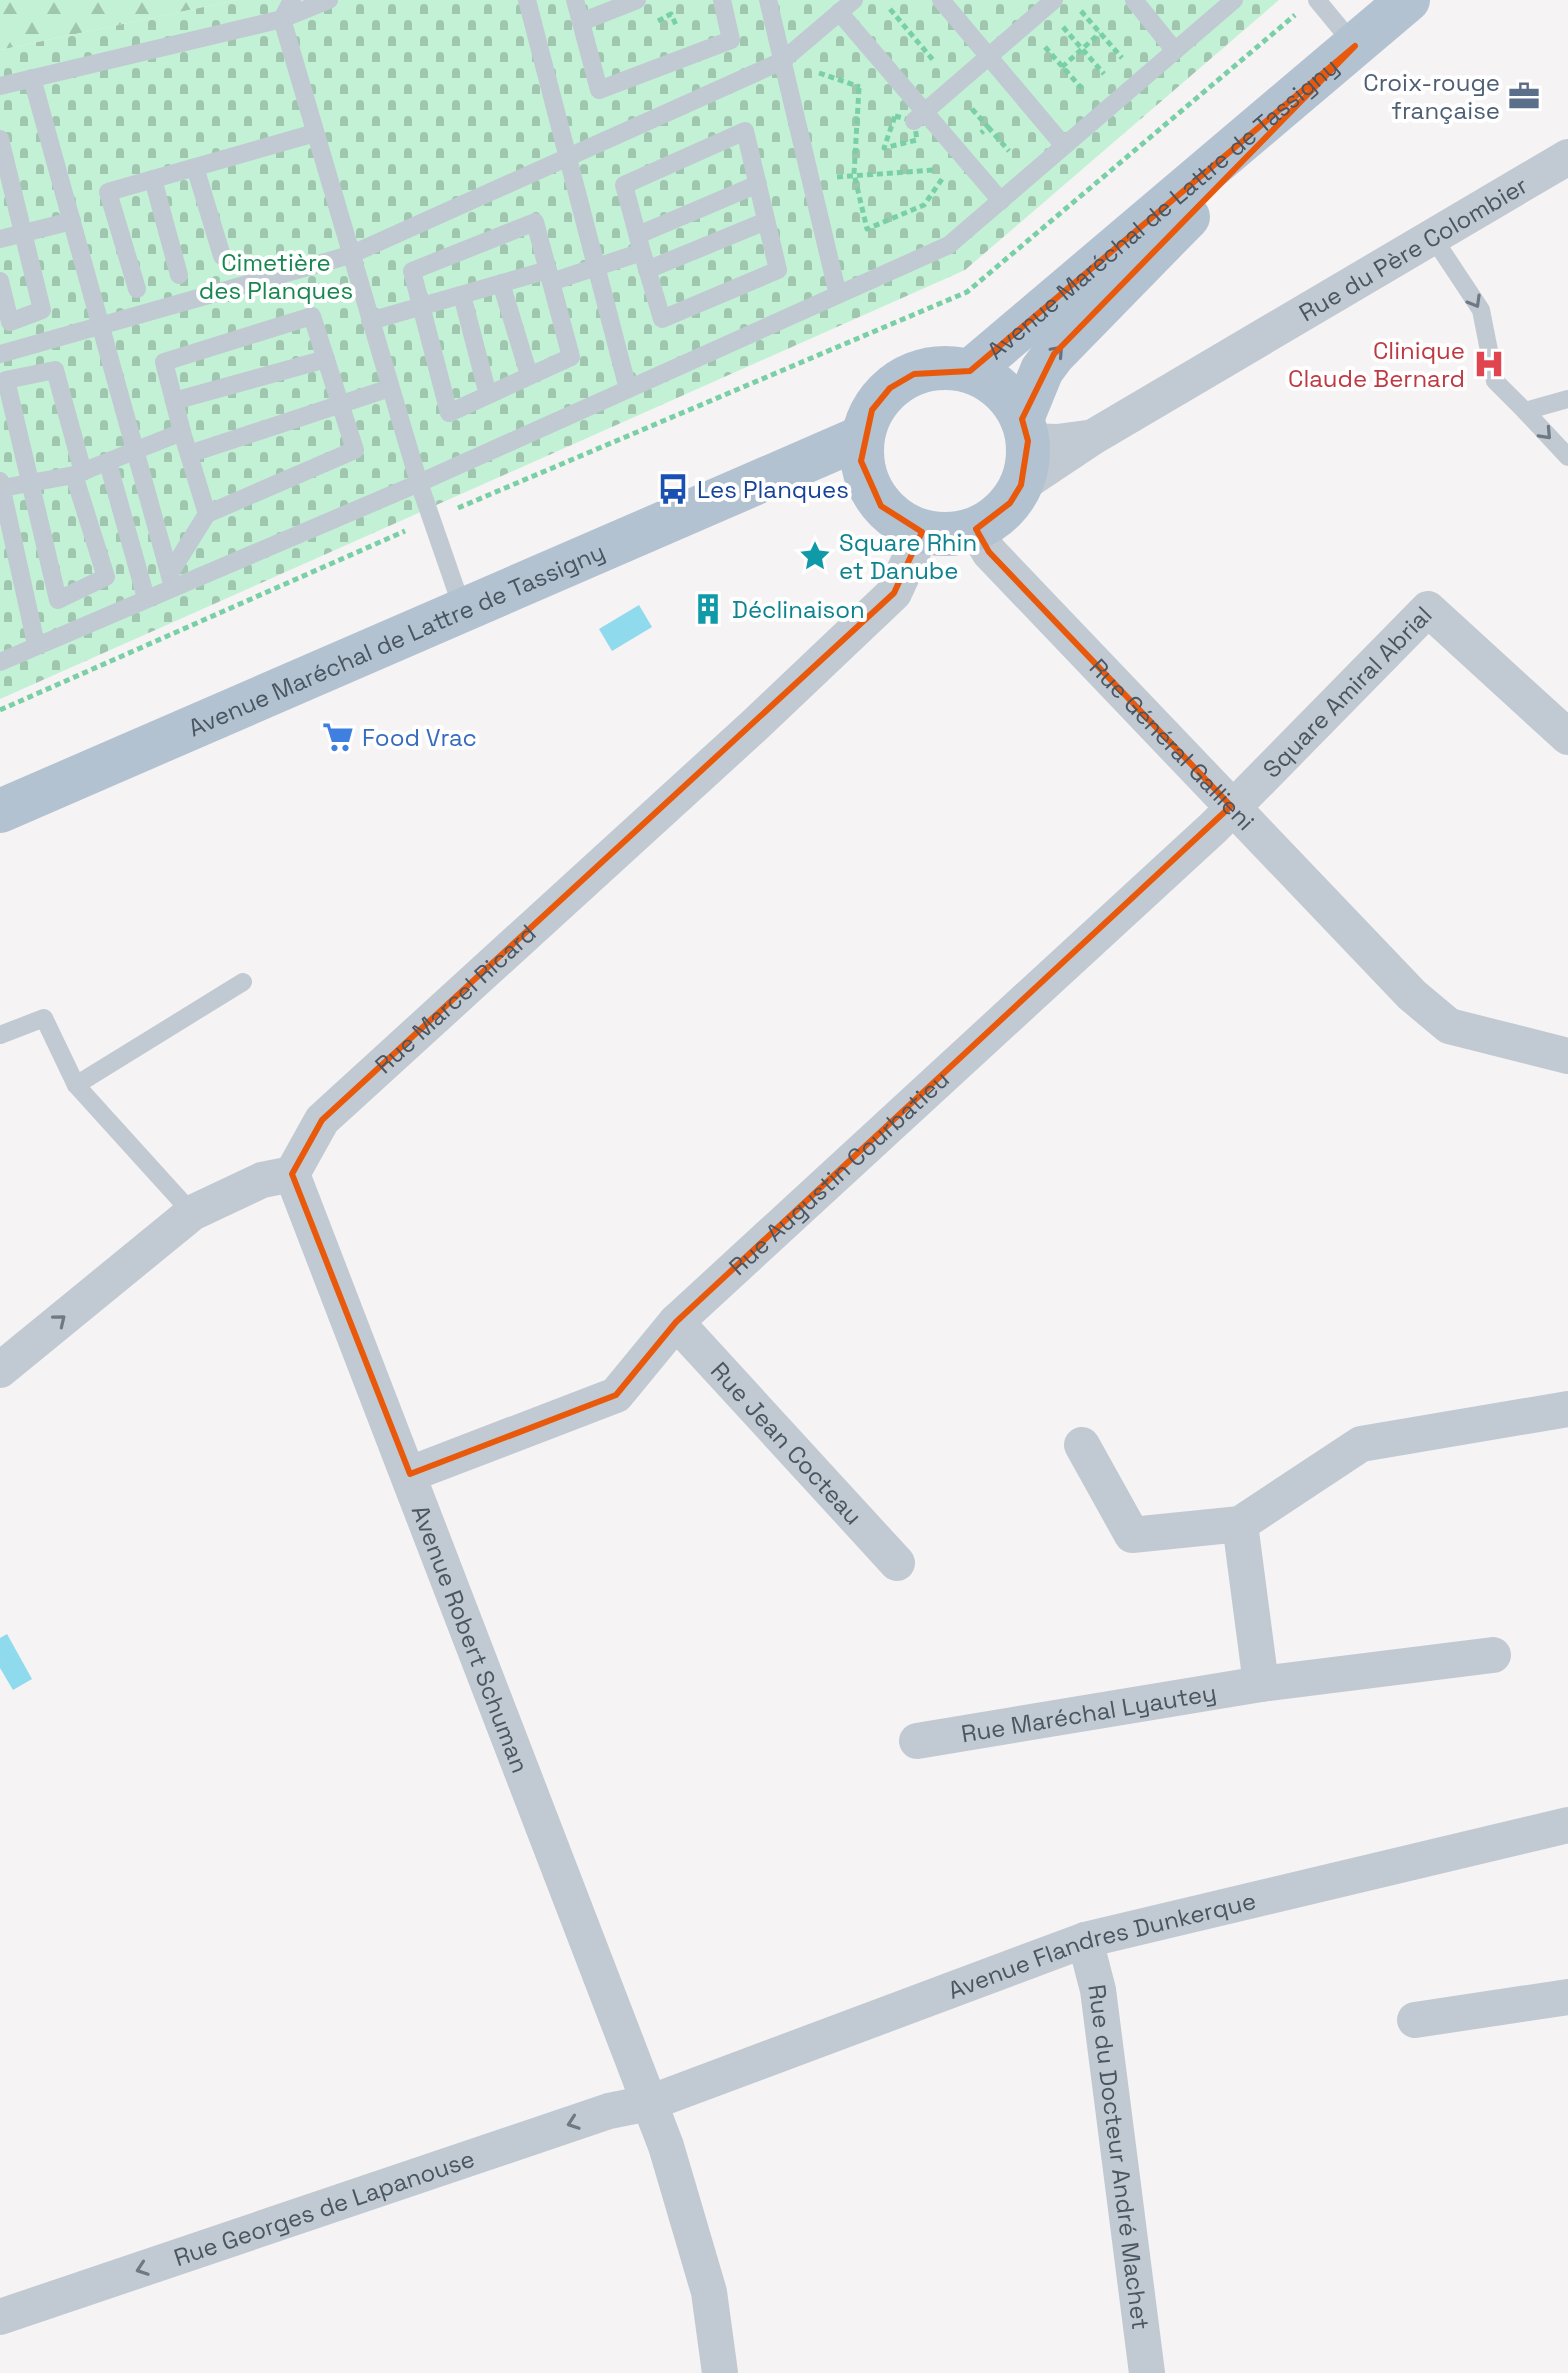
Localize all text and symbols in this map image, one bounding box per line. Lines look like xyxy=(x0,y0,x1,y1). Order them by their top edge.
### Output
street label: Avenue Maréchal de Lattre de Tassigny xyxy=(980,51,1344,366)
place label: Croix-rouge française xyxy=(1363,67,1500,126)
office icon: Croix-rouge française xyxy=(1507,79,1541,113)
street label: Rue du Père Colombier xyxy=(1293,169,1533,328)
park label: Cimetière des Planques xyxy=(199,247,353,306)
one-way arrow xyxy=(1465,293,1481,308)
place label: Clinique Claude Bernard xyxy=(1288,335,1465,394)
one-way arrow xyxy=(1049,345,1063,360)
hospital icon: Clinique Claude Bernard xyxy=(1472,347,1506,381)
one-way arrow xyxy=(1537,425,1552,439)
bus stop icon: Les Planques xyxy=(656,472,690,506)
place label: Les Planques xyxy=(697,474,849,505)
place label: Square Rhin et Danube xyxy=(839,527,977,586)
street label: Avenue Maréchal de Lattre de Tassigny xyxy=(183,535,609,743)
place icon: Square Rhin et Danube xyxy=(798,539,832,573)
building icon: Déclinaison xyxy=(691,592,725,626)
place label: Déclinaison xyxy=(732,594,865,625)
street label: Square Amiral Abrial xyxy=(1256,599,1438,784)
street label: Rue Général Gallieni xyxy=(1083,652,1262,836)
supermarket icon: Food Vrac xyxy=(321,720,355,754)
place label: Food Vrac xyxy=(362,722,477,753)
street label: Rue Marcel Ricard xyxy=(368,917,542,1080)
street label: Rue Augustin Courbatieu xyxy=(722,1063,955,1282)
one-way arrow xyxy=(51,1315,66,1330)
street label: Rue Jean Cocteau xyxy=(704,1355,869,1531)
street label: Avenue Robert Schuman xyxy=(405,1500,536,1777)
street label: Rue Maréchal Lyautey xyxy=(959,1676,1218,1749)
street label: Avenue Flandres Dunkerque xyxy=(943,1884,1259,2005)
street label: Rue du Docteur André Machet xyxy=(1082,1982,1157,2332)
one-way arrow xyxy=(567,2113,581,2129)
street label: Rue Georges de Lapanouse xyxy=(170,2142,478,2273)
one-way arrow xyxy=(135,2260,149,2276)

